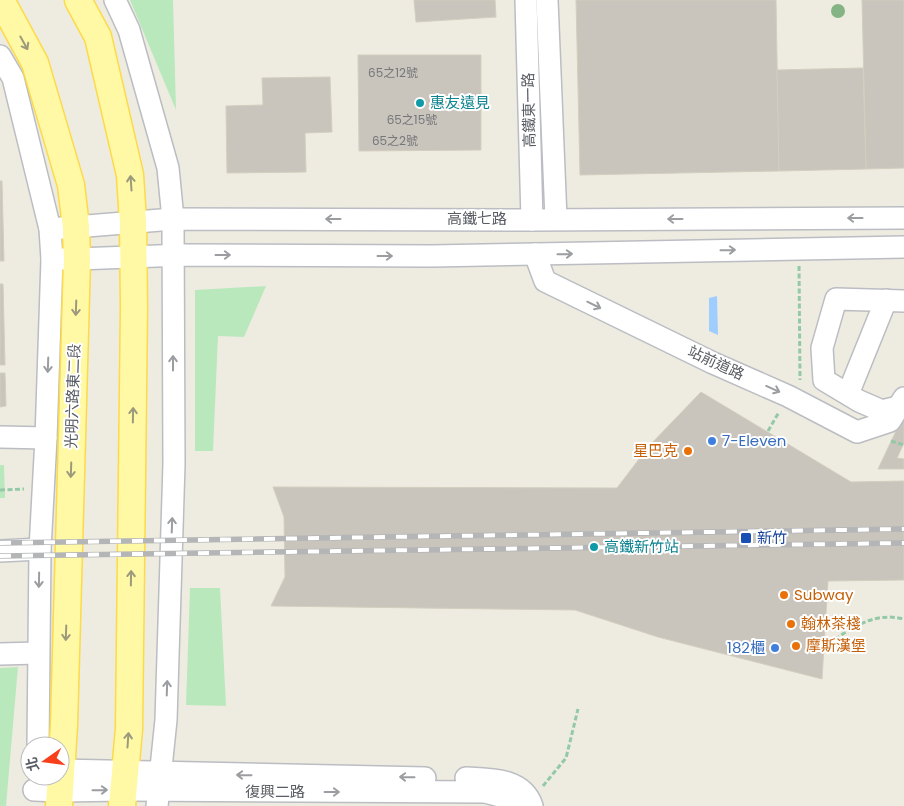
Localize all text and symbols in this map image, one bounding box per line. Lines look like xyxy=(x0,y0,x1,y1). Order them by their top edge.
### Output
one-way arrow xyxy=(19,35,29,50)
house number: 65之12號 xyxy=(368,64,418,81)
street label: 高鐵東一路 xyxy=(517,72,540,148)
place label: 惠友遠見 xyxy=(430,92,490,113)
marker: 惠友遠見 xyxy=(414,97,426,109)
house number: 65之15號 xyxy=(387,111,437,128)
house number: 65之2號 xyxy=(372,132,418,149)
one-way arrow xyxy=(126,175,135,191)
street label: 高鐵七路 xyxy=(447,208,507,229)
one-way arrow xyxy=(848,213,864,223)
one-way arrow xyxy=(325,214,341,224)
one-way arrow xyxy=(668,214,684,224)
one-way arrow xyxy=(719,245,735,255)
one-way arrow xyxy=(557,249,573,258)
one-way arrow xyxy=(214,250,230,260)
one-way arrow xyxy=(376,251,393,261)
one-way arrow xyxy=(71,300,80,316)
one-way arrow xyxy=(586,301,601,311)
street label: 站前道路 xyxy=(685,340,748,385)
street label: 光明六路東二段 xyxy=(60,343,85,449)
one-way arrow xyxy=(168,355,178,372)
one-way arrow xyxy=(44,357,53,373)
one-way arrow xyxy=(765,385,780,395)
one-way arrow xyxy=(128,407,138,424)
place label: 7-Eleven xyxy=(722,430,786,451)
marker: 7-Eleven xyxy=(706,435,718,447)
place label: 星巴克 xyxy=(633,440,678,461)
marker: 星巴克 xyxy=(682,445,694,457)
one-way arrow xyxy=(66,462,76,478)
one-way arrow xyxy=(167,518,177,534)
place label: 新竹 xyxy=(757,527,787,548)
marker: 新竹 xyxy=(739,531,753,545)
place label: 高鐵新竹站 xyxy=(604,536,679,557)
marker: 高鐵新竹站 xyxy=(588,541,600,553)
one-way arrow xyxy=(126,570,136,586)
one-way arrow xyxy=(35,572,44,588)
place label: Subway xyxy=(794,584,854,605)
marker: Subway xyxy=(778,589,790,601)
place label: 翰林茶棧 xyxy=(801,613,861,634)
marker: 翰林茶棧 xyxy=(785,618,797,630)
one-way arrow xyxy=(62,625,71,641)
place label: 摩斯漢堡 xyxy=(806,635,866,656)
place label: 182櫃 xyxy=(727,637,765,658)
marker: 摩斯漢堡 xyxy=(790,640,802,652)
marker: 182櫃 xyxy=(769,642,781,654)
one-way arrow xyxy=(162,680,172,696)
one-way arrow xyxy=(123,732,133,748)
north arrow xyxy=(20,736,70,786)
text: 北 xyxy=(21,755,44,773)
one-way arrow xyxy=(237,770,253,779)
one-way arrow xyxy=(399,772,416,782)
street label: 復興二路 xyxy=(245,781,305,802)
one-way arrow xyxy=(92,786,108,795)
one-way arrow xyxy=(324,787,340,797)

